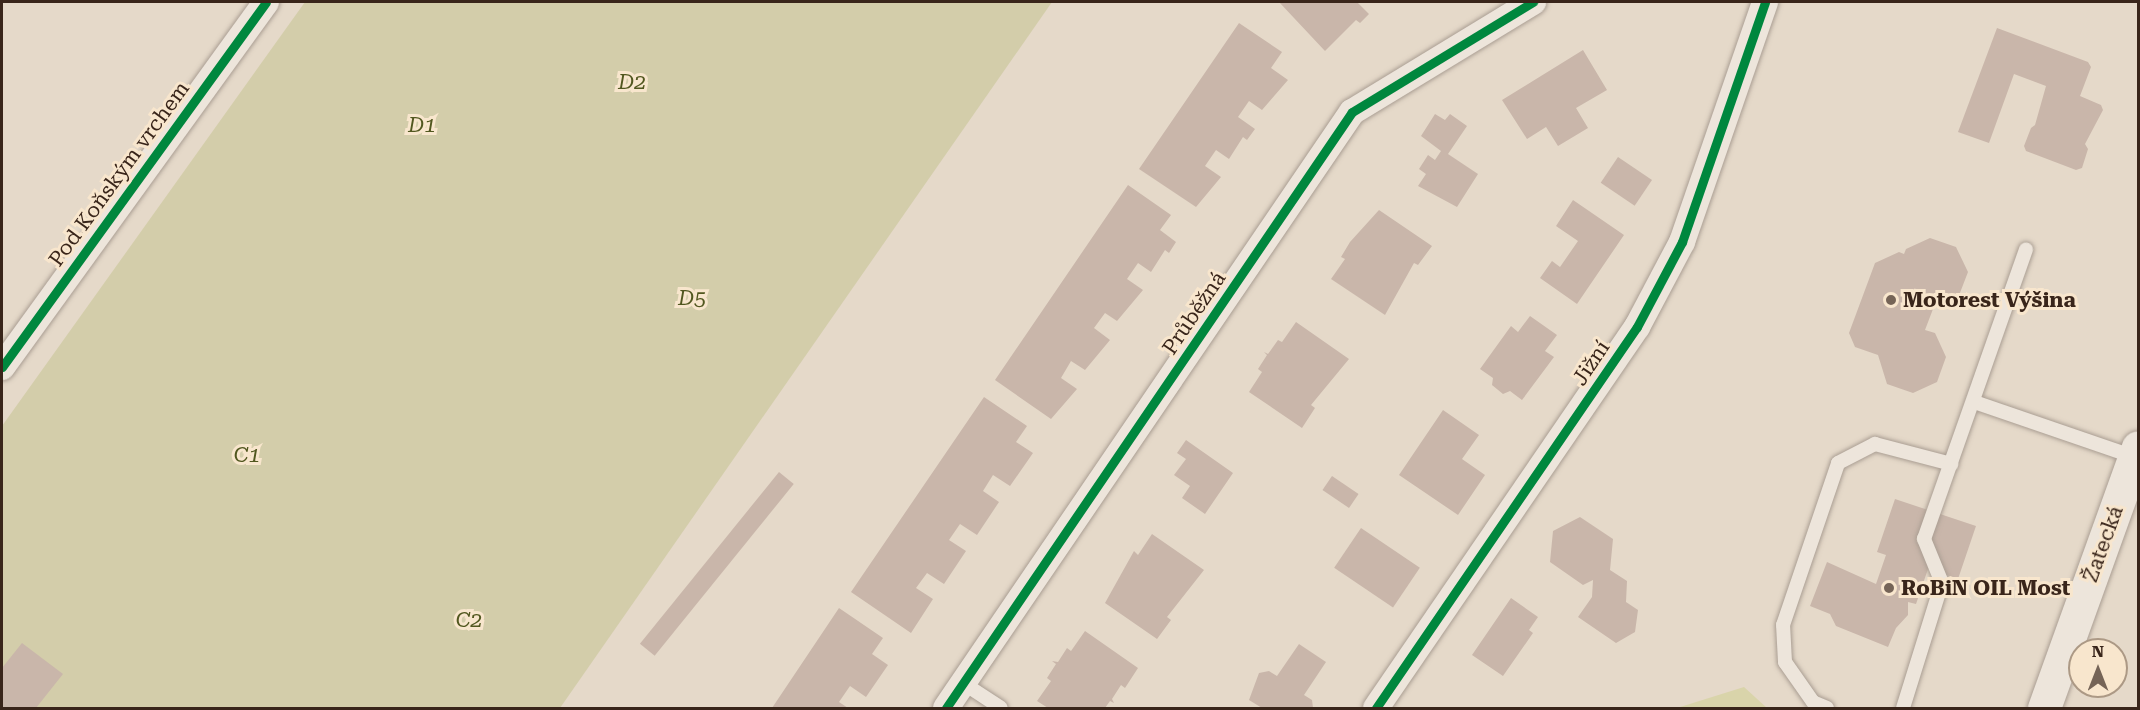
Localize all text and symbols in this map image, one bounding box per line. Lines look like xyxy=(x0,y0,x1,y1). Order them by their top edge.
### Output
park label: D2 xyxy=(618,69,646,95)
street label: Pod Koňským vrchem xyxy=(43,77,195,271)
park label: D1 xyxy=(408,112,436,138)
street label: Průběžná xyxy=(1157,267,1231,359)
park label: D5 xyxy=(678,285,706,311)
place label: Motorest Výšina xyxy=(1903,287,2076,313)
marker: Motorest Výšina xyxy=(1884,293,1898,307)
street label: Jižní xyxy=(1567,336,1615,390)
park label: C1 xyxy=(234,442,260,468)
street label: Žatecká xyxy=(2078,502,2128,586)
place label: RoBiN OIL Most xyxy=(1901,575,2070,601)
marker: RoBiN OIL Most xyxy=(1882,581,1896,595)
park label: C2 xyxy=(456,607,482,633)
north arrow xyxy=(2068,638,2128,698)
text: N xyxy=(2092,642,2104,661)

